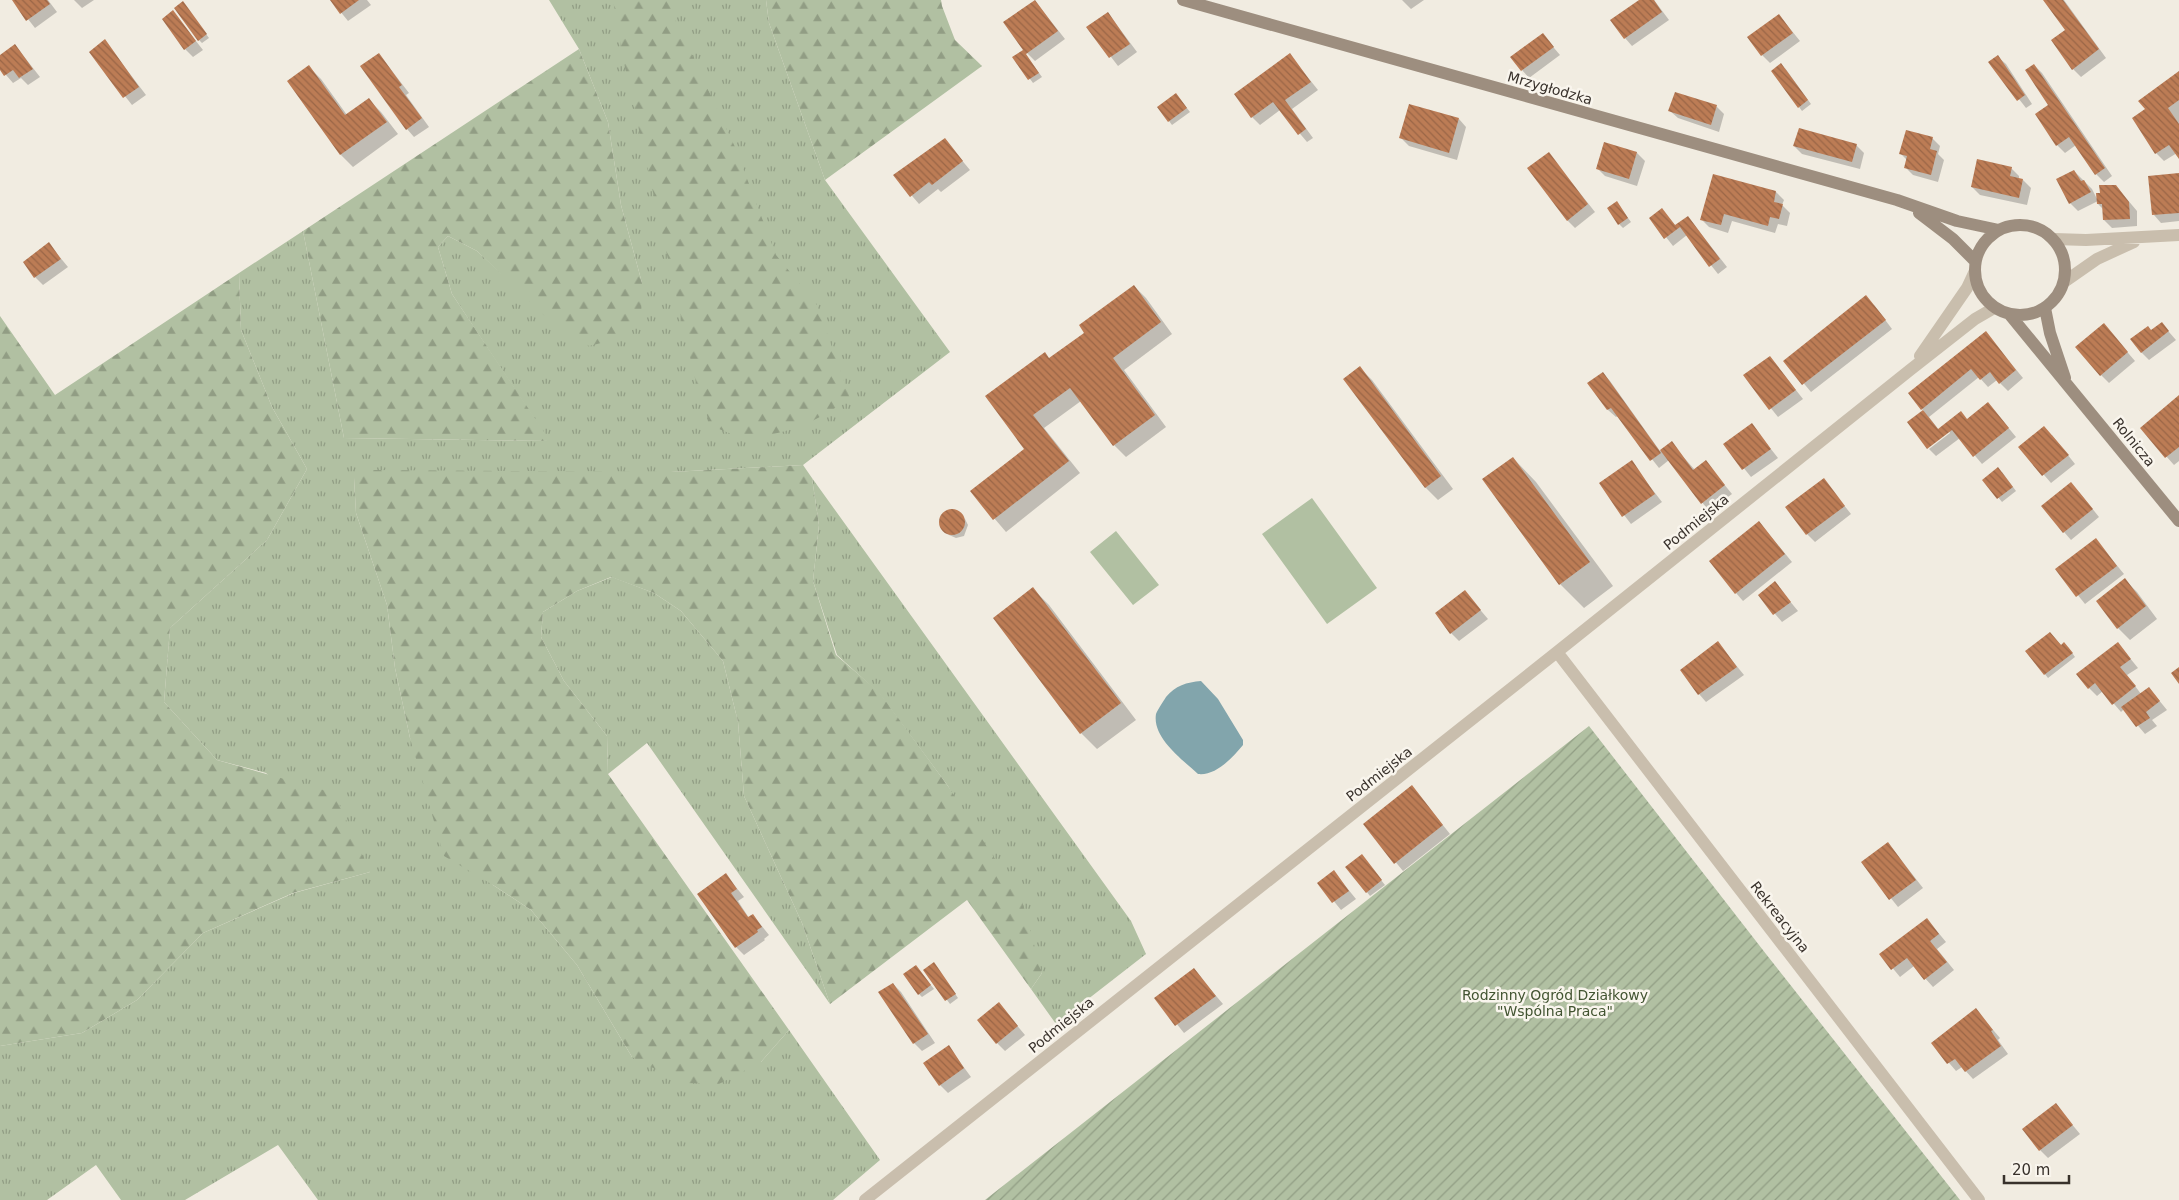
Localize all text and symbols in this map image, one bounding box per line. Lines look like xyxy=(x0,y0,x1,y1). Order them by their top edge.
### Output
street label: Mrzygłodzka xyxy=(1506,68,1594,108)
street label: Rolnicza xyxy=(2110,414,2158,470)
street label: Podmiejska xyxy=(1660,491,1732,553)
street label: Podmiejska xyxy=(1343,743,1415,805)
street label: Rekreacyjna xyxy=(1747,878,1813,956)
park label: Rodzinny Ogród Działkowy "Wspólna Praca" xyxy=(1462,987,1648,1019)
street label: Podmiejska xyxy=(1025,994,1097,1056)
scale bar xyxy=(2004,1152,2069,1184)
text: 20 m xyxy=(2012,1161,2050,1179)

